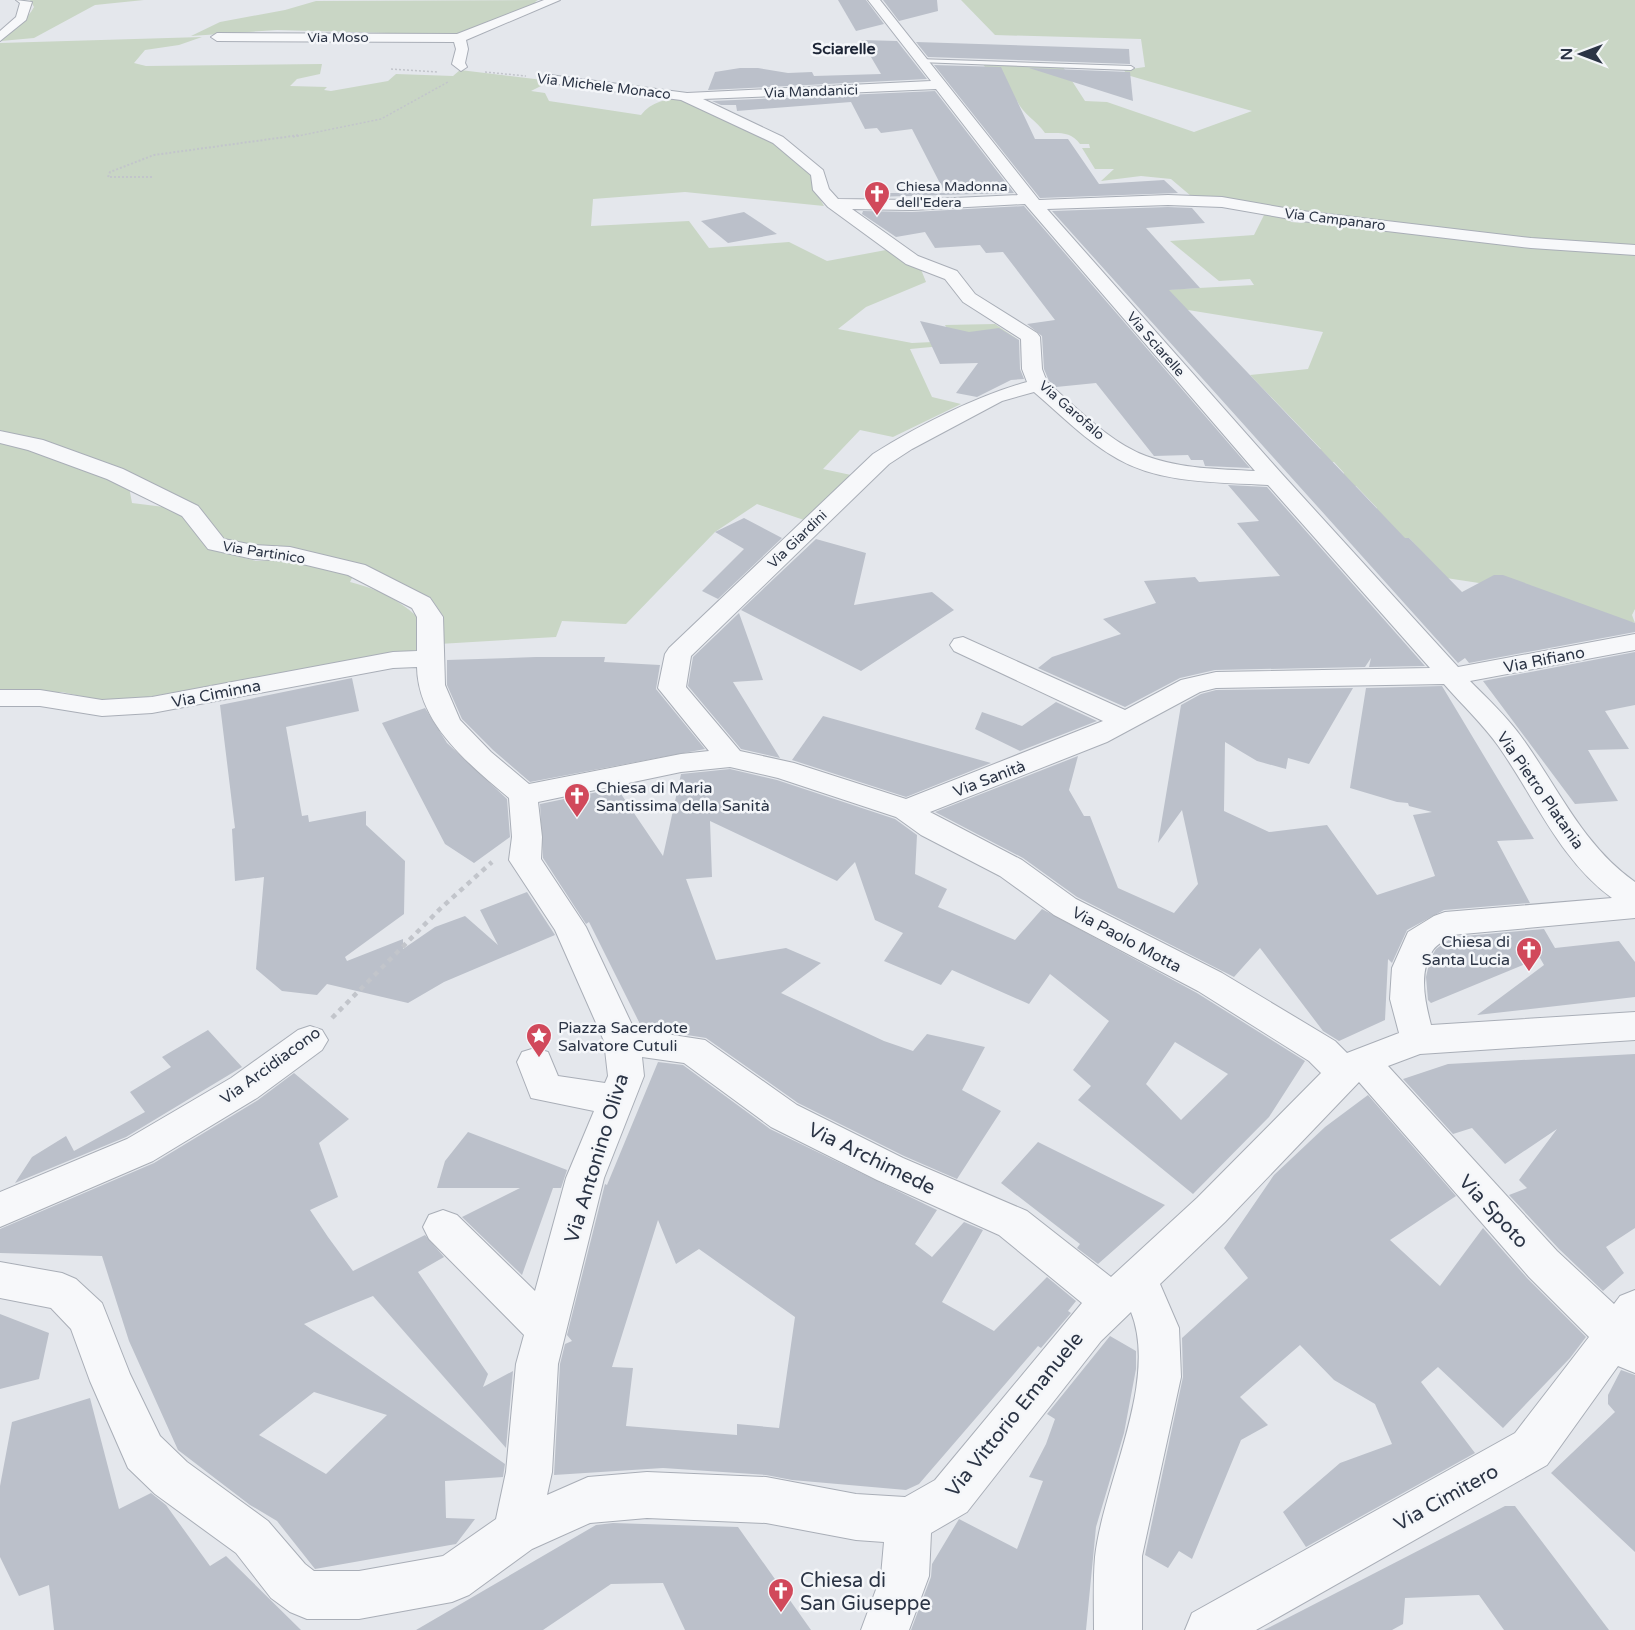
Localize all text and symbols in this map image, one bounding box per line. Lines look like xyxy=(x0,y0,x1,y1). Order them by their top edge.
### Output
north arrow xyxy=(1551,24,1611,84)
street label: Via Moso xyxy=(307,29,369,46)
district label: Sciarelle xyxy=(812,39,876,59)
text: N xyxy=(1557,48,1577,60)
street label: Via Michele Monaco xyxy=(536,70,672,103)
street label: Via Mandanici xyxy=(764,81,858,102)
place label: Chiesa Madonna dell'Edera xyxy=(896,178,1008,211)
church icon: Chiesa Madonna dell'Edera xyxy=(862,179,892,217)
street label: Via Campanaro xyxy=(1283,205,1386,234)
street label: Via Sciarelle xyxy=(1123,309,1188,380)
street label: Via Garofalo xyxy=(1035,377,1108,444)
street label: Via Giardini xyxy=(764,507,831,572)
street label: Via Partinico xyxy=(221,538,307,567)
street label: Via Rifiano xyxy=(1502,642,1586,678)
street label: Via Ciminna xyxy=(170,676,262,712)
street label: Via Pietro Platania xyxy=(1492,728,1588,853)
street label: Via Sanità xyxy=(950,756,1028,802)
place label: Chiesa di Maria Santissima della Sanità xyxy=(596,778,770,816)
church icon: Chiesa di Maria Santissima della Sanità xyxy=(562,781,592,819)
street label: Via Paolo Motta xyxy=(1068,903,1185,977)
place label: Chiesa di Santa Lucia xyxy=(1422,932,1510,970)
church icon: Chiesa di Santa Lucia xyxy=(1514,935,1544,973)
place label: Piazza Sacerdote Salvatore Cutuli xyxy=(558,1018,688,1056)
place icon: Piazza Sacerdote Salvatore Cutuli xyxy=(524,1021,554,1059)
street label: Via Arcidiacono xyxy=(217,1023,325,1109)
street label: Via Antonino Oliva xyxy=(560,1071,634,1246)
street label: Via Archimede xyxy=(804,1118,939,1200)
street label: Via Spoto xyxy=(1453,1170,1533,1253)
street label: Via Vittorio Emanuele xyxy=(941,1327,1089,1502)
street label: Via Cimitero xyxy=(1390,1459,1503,1536)
place label: Chiesa di San Giuseppe xyxy=(800,1569,931,1616)
church icon: Chiesa di San Giuseppe xyxy=(766,1576,796,1614)

